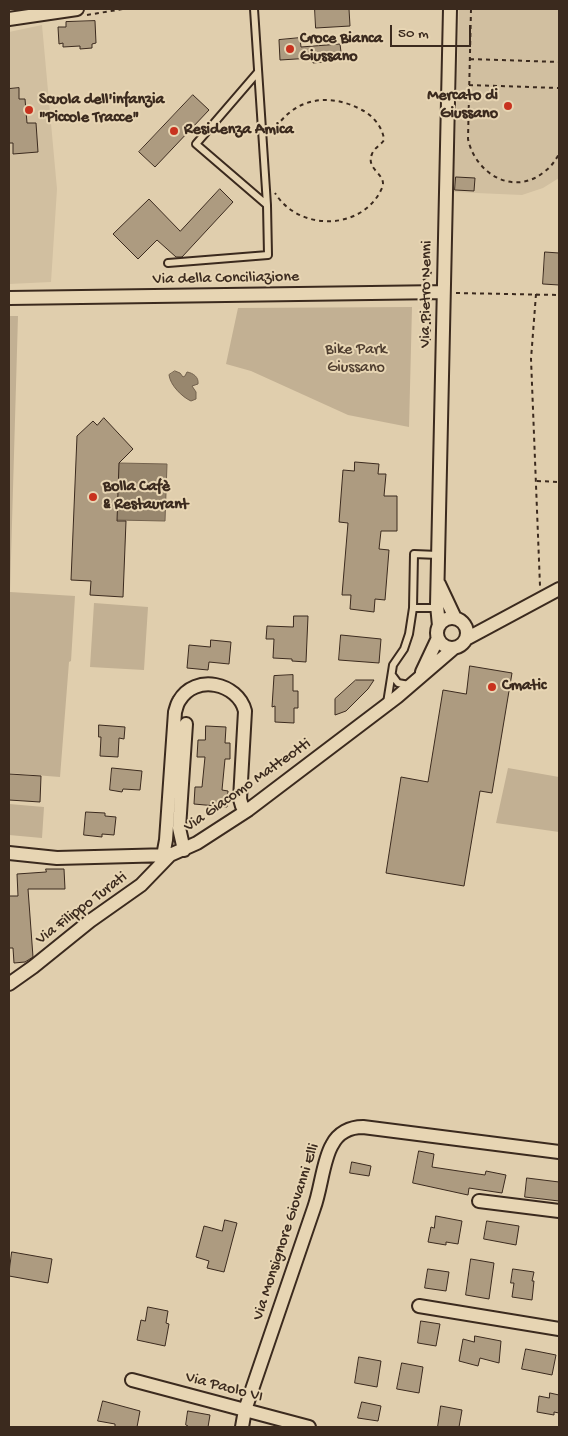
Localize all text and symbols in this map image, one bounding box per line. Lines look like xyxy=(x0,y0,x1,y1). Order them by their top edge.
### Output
scale bar xyxy=(393,15,474,47)
text: 50 m xyxy=(398,25,429,43)
place label: Croce Bianca Giussano xyxy=(300,30,383,68)
marker: Croce Bianca Giussano xyxy=(284,43,296,55)
place label: Mercato di Giussano xyxy=(427,87,498,125)
place label: Scuola dell'infanzia "Piccole Tracce" xyxy=(39,91,164,129)
marker: Mercato di Giussano xyxy=(502,100,514,112)
marker: Scuola dell'infanzia "Piccole Tracce" xyxy=(23,104,35,116)
place label: Residenza Amica xyxy=(184,121,294,141)
marker: Residenza Amica xyxy=(168,125,180,137)
street label: Via Pietro Nenni xyxy=(416,240,438,348)
street label: Via della Conciliazione xyxy=(153,268,299,290)
park label: Bike Park Giussano xyxy=(325,341,387,379)
place label: Bolla Cafè & Restaurant xyxy=(103,478,188,516)
marker: Bolla Cafè & Restaurant xyxy=(87,491,99,503)
place label: Cmatic xyxy=(502,677,546,697)
marker: Cmatic xyxy=(486,681,498,693)
street label: Via Giacomo Matteotti xyxy=(181,735,315,837)
street label: Via Filippo Turati xyxy=(32,868,132,950)
street label: Via Monsignore Giovanni Elli xyxy=(249,1141,325,1323)
street label: Via Paolo VI xyxy=(183,1368,265,1408)

